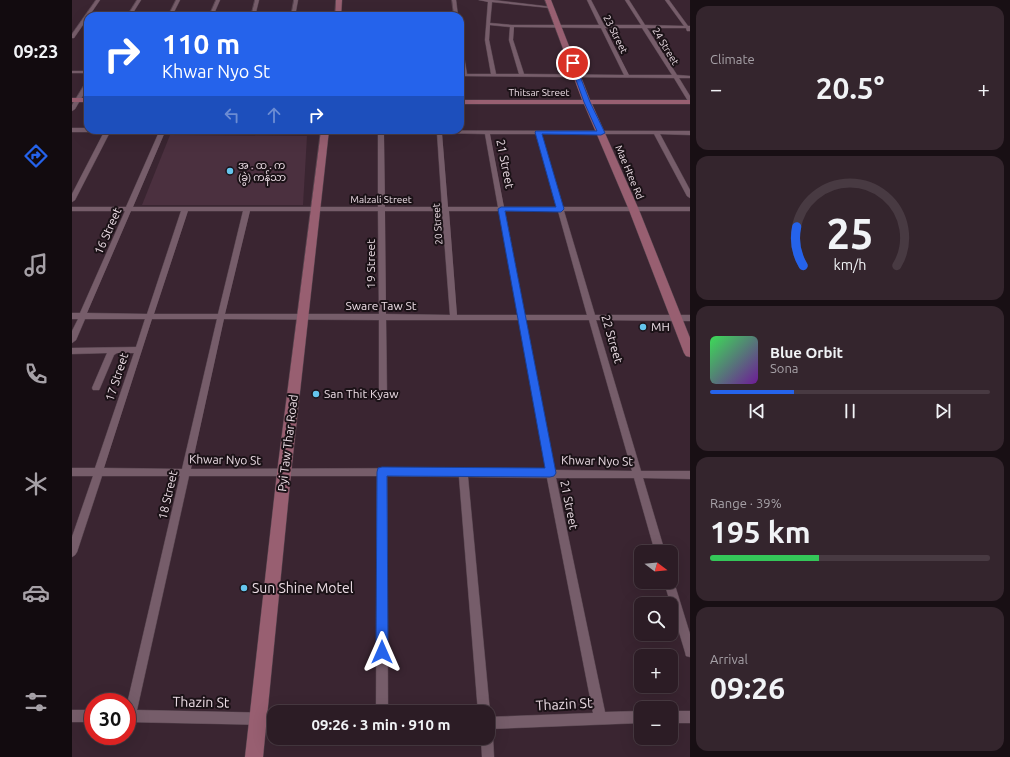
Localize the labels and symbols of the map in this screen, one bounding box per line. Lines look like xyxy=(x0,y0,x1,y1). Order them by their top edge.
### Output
street label: 23 Street xyxy=(601,13,630,55)
street label: 24 Street xyxy=(650,26,681,67)
pin xyxy=(556,46,590,80)
street label: Thitsar Street xyxy=(508,87,570,98)
street label: 21 Street xyxy=(494,138,517,190)
street label: Mae Htee Rd xyxy=(613,143,646,201)
place label: အ . ထ . က (ခွဲ) ကန်သာ xyxy=(238,160,287,186)
marker: အ . ထ . က (ခွဲ) ကန်သာ xyxy=(225,166,235,176)
street label: Malzali Street xyxy=(350,194,412,205)
street label: 20 Street xyxy=(431,203,444,245)
street label: 16 Street xyxy=(91,205,124,256)
street label: 19 Street xyxy=(364,239,377,289)
street label: Sware Taw St xyxy=(345,299,417,312)
street label: 22 Street xyxy=(599,313,626,365)
place label: MH xyxy=(651,320,670,333)
marker: MH xyxy=(638,322,648,332)
street label: 17 Street xyxy=(103,351,130,403)
place label: San Thit Kyaw xyxy=(324,387,399,400)
marker: San Thit Kyaw xyxy=(311,389,321,399)
street label: Pyi Taw Thar Road xyxy=(275,394,300,492)
street label: Khwar Nyo St xyxy=(189,452,261,467)
street label: Khwar Nyo St xyxy=(561,453,633,468)
street label: 18 Street xyxy=(156,469,180,521)
street label: 21 Street xyxy=(558,479,581,531)
north arrow xyxy=(634,545,678,589)
place label: Sun Shine Motel xyxy=(252,580,354,596)
marker: Sun Shine Motel xyxy=(239,583,249,593)
position arrow xyxy=(361,631,403,673)
speed limit sign: 30 xyxy=(84,693,136,745)
street label: Thazin St xyxy=(172,694,230,711)
street label: Thazin St xyxy=(535,694,593,713)

